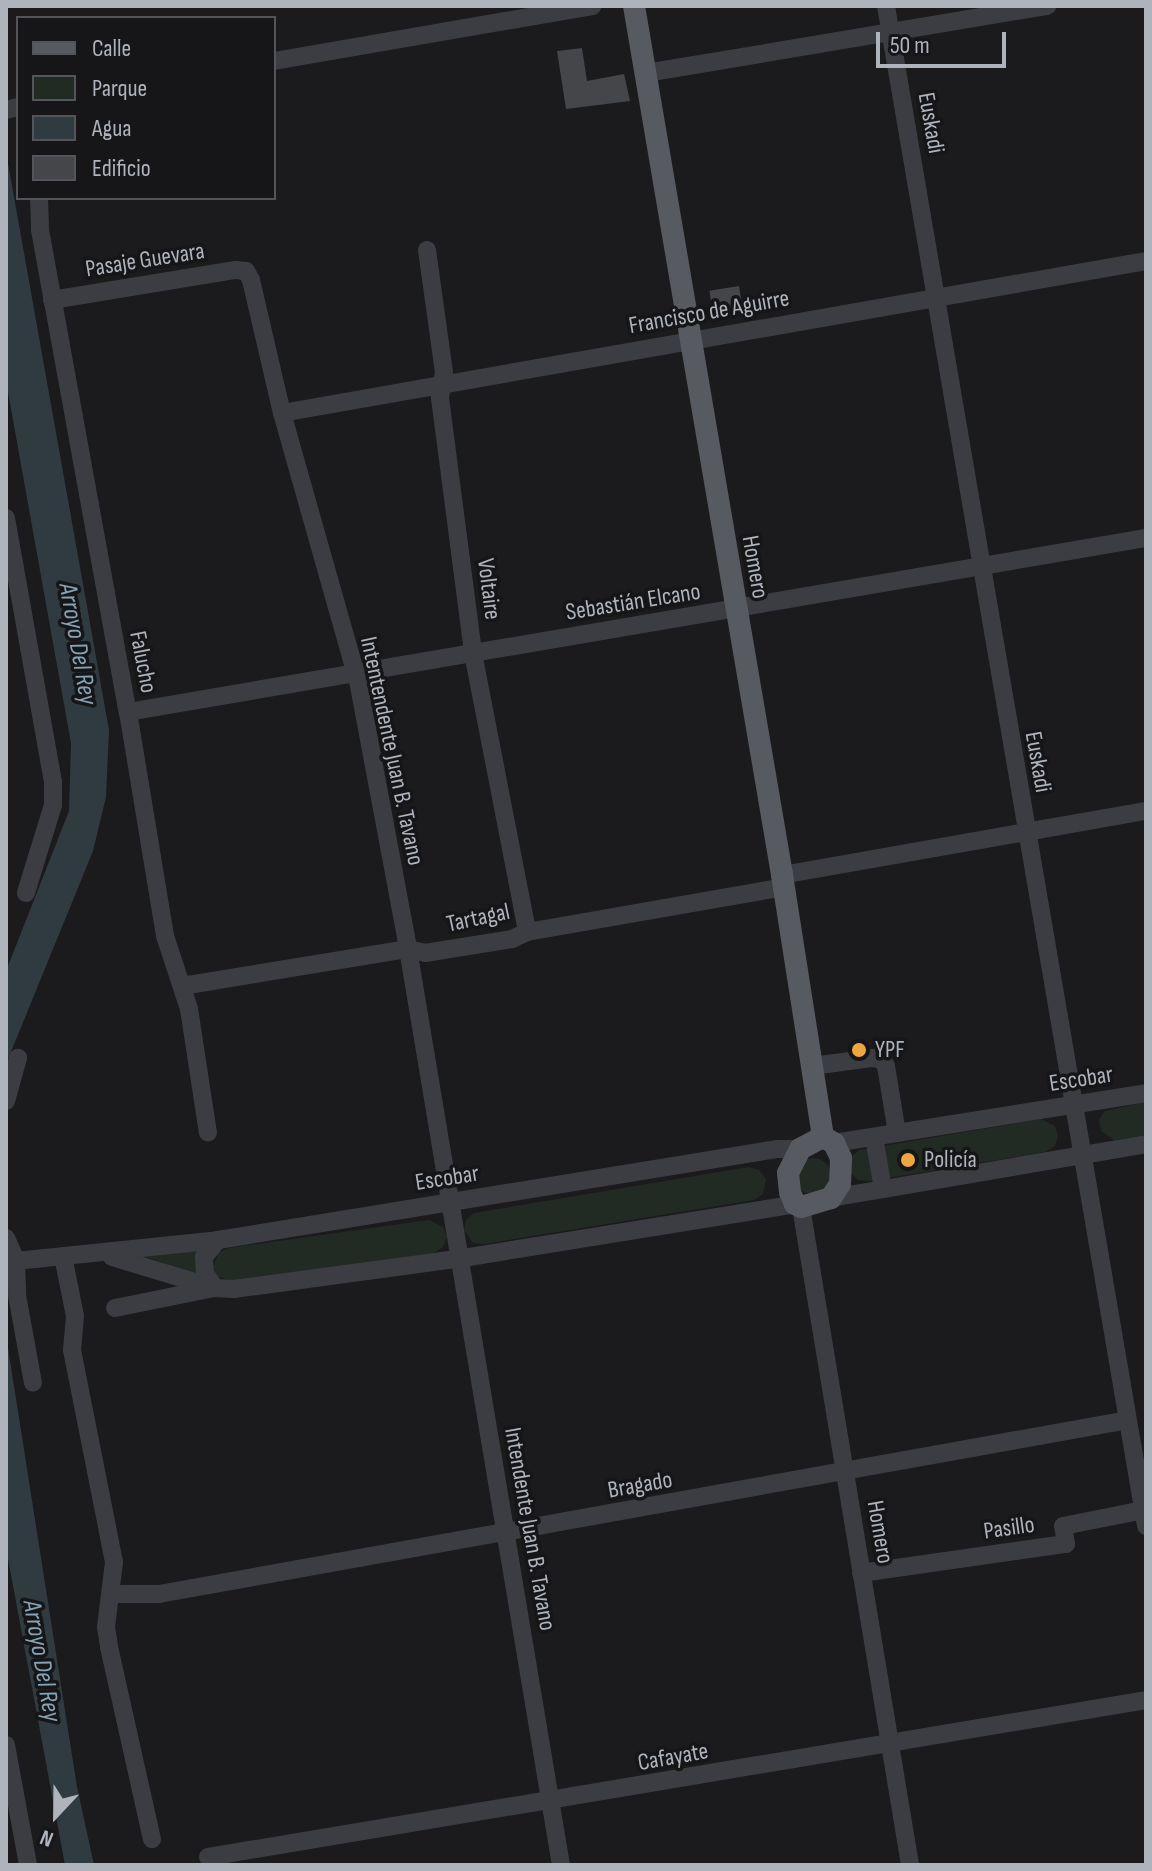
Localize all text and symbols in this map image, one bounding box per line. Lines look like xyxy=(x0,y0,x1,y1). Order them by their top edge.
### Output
legend xyxy=(16,16,276,200)
scale bar xyxy=(880,16,1010,66)
text: 50 m xyxy=(890,31,930,60)
text: Calle xyxy=(92,34,131,63)
text: Parque xyxy=(92,74,147,103)
street label: Euskadi xyxy=(911,90,951,156)
text: Agua xyxy=(92,114,131,143)
text: Edificio xyxy=(92,154,151,183)
street label: Pasaje Guevara xyxy=(83,236,207,284)
street label: Francisco de Aguirre xyxy=(627,284,791,340)
street label: Homero xyxy=(735,533,775,601)
street label: Voltaire xyxy=(471,557,507,621)
street label: Sebastián Elcano xyxy=(564,577,702,627)
water label: Arroyo Del Rey xyxy=(51,581,103,707)
street label: Falucho xyxy=(123,629,163,695)
street label: Intentendente Juan B. Tavano xyxy=(354,634,430,868)
street label: Euskadi xyxy=(1018,729,1058,795)
street label: Tartagal xyxy=(444,897,512,939)
place label: YPF xyxy=(875,1036,905,1064)
marker: YPF xyxy=(850,1041,868,1059)
street label: Escobar xyxy=(1047,1060,1115,1098)
place label: Policía xyxy=(924,1146,977,1174)
marker: Policía xyxy=(899,1151,917,1169)
street label: Escobar xyxy=(413,1159,481,1197)
street label: Intendente Juan B. Tavano xyxy=(498,1425,562,1633)
street label: Bragado xyxy=(606,1465,674,1505)
street label: Homero xyxy=(860,1498,900,1566)
street label: Pasillo xyxy=(982,1510,1036,1546)
water label: Arroyo Del Rey xyxy=(15,1598,67,1724)
street label: Cafayate xyxy=(635,1737,711,1777)
north arrow xyxy=(16,1775,96,1855)
text: N xyxy=(36,1823,57,1852)

